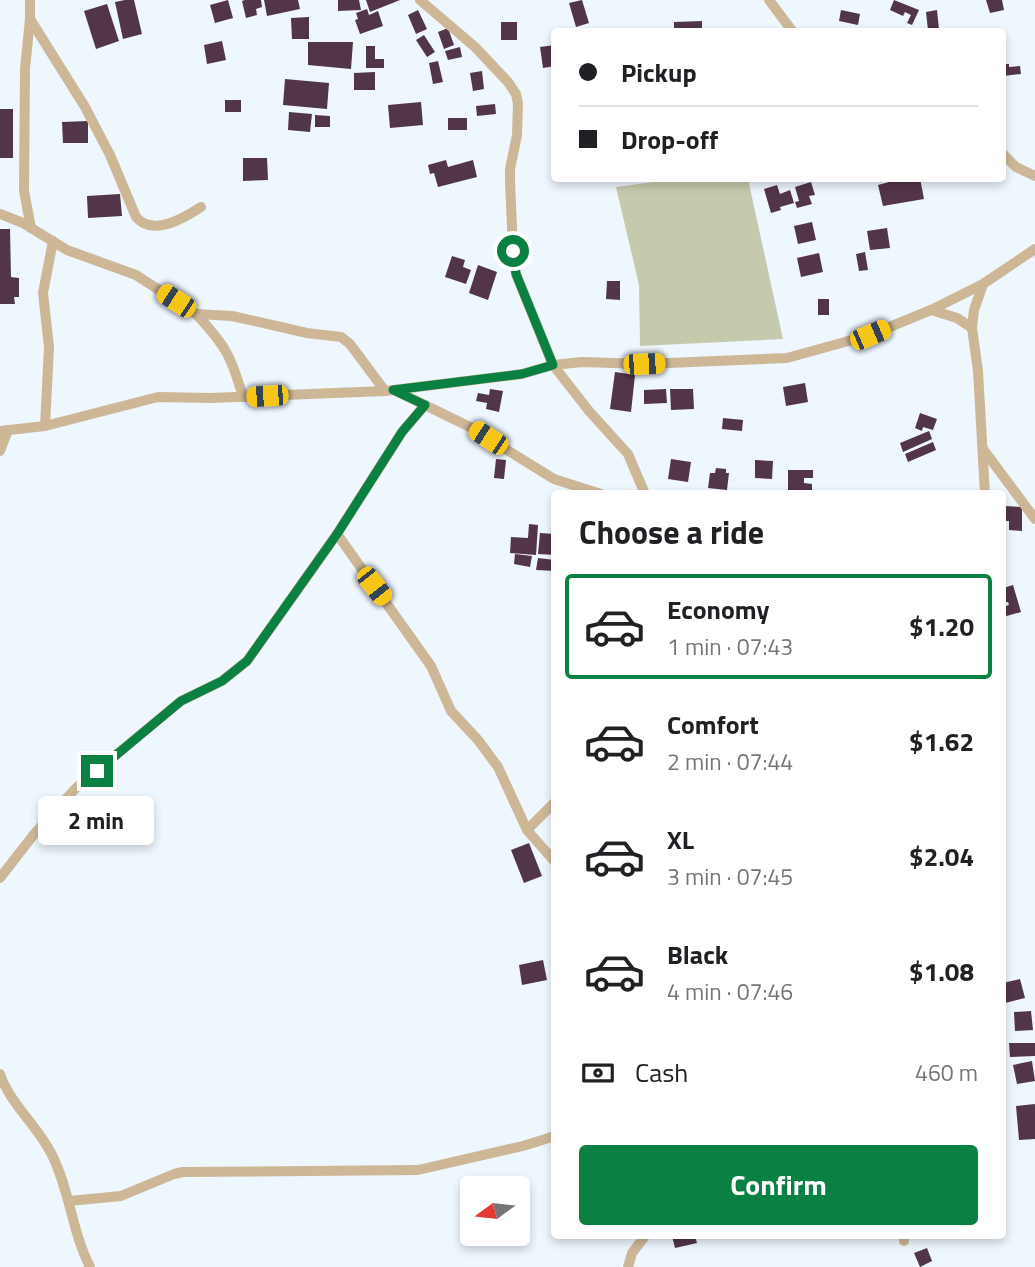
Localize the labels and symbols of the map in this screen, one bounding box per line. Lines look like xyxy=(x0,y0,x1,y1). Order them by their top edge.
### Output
route start xyxy=(497,235,529,267)
car xyxy=(153,281,200,321)
car xyxy=(847,317,894,353)
car xyxy=(623,353,666,375)
car xyxy=(246,384,289,408)
car xyxy=(465,418,512,458)
car xyxy=(353,563,396,609)
route end xyxy=(81,755,113,787)
callout: 2 min xyxy=(39,796,155,844)
north arrow xyxy=(460,1176,530,1246)

